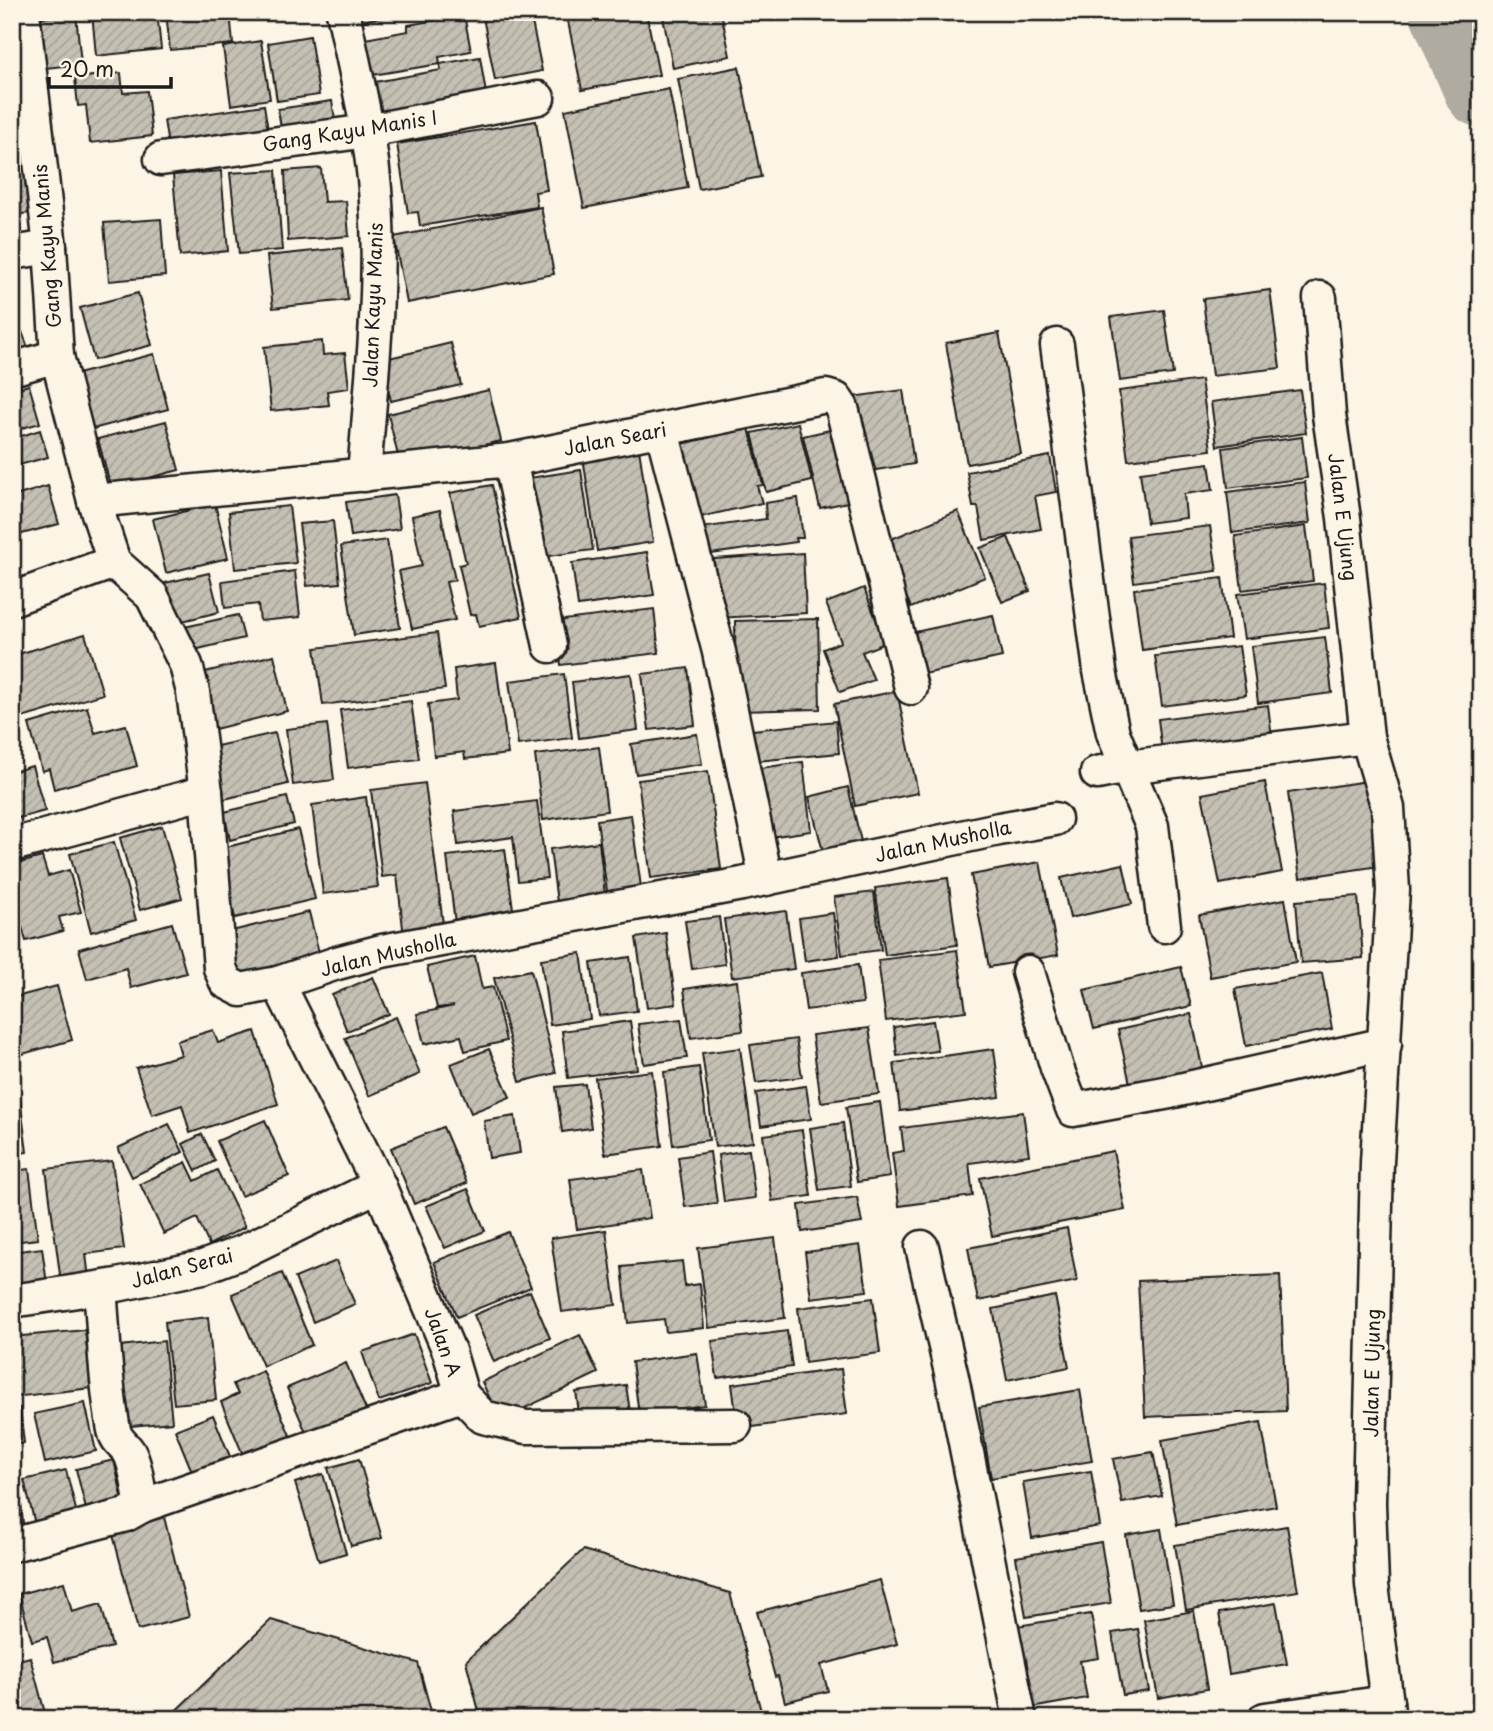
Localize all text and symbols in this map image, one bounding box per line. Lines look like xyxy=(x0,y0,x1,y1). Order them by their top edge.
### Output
scale bar xyxy=(49,46,172,90)
text: 20 m xyxy=(60,52,114,84)
street label: Gang Kayu Manis I xyxy=(260,102,439,158)
street label: Gang Kayu Manis xyxy=(25,163,67,329)
street label: Jalan Kayu Manis xyxy=(355,222,389,388)
street label: Jalan Seari xyxy=(561,414,669,462)
street label: Jalan E Ujung xyxy=(1322,451,1366,582)
street label: Jalan Musholla xyxy=(872,812,1014,868)
street label: Jalan Musholla xyxy=(317,924,459,982)
street label: Jalan Serai xyxy=(128,1240,236,1294)
street label: Jalan A xyxy=(419,1303,469,1380)
street label: Jalan E Ujung xyxy=(1356,1308,1386,1438)

